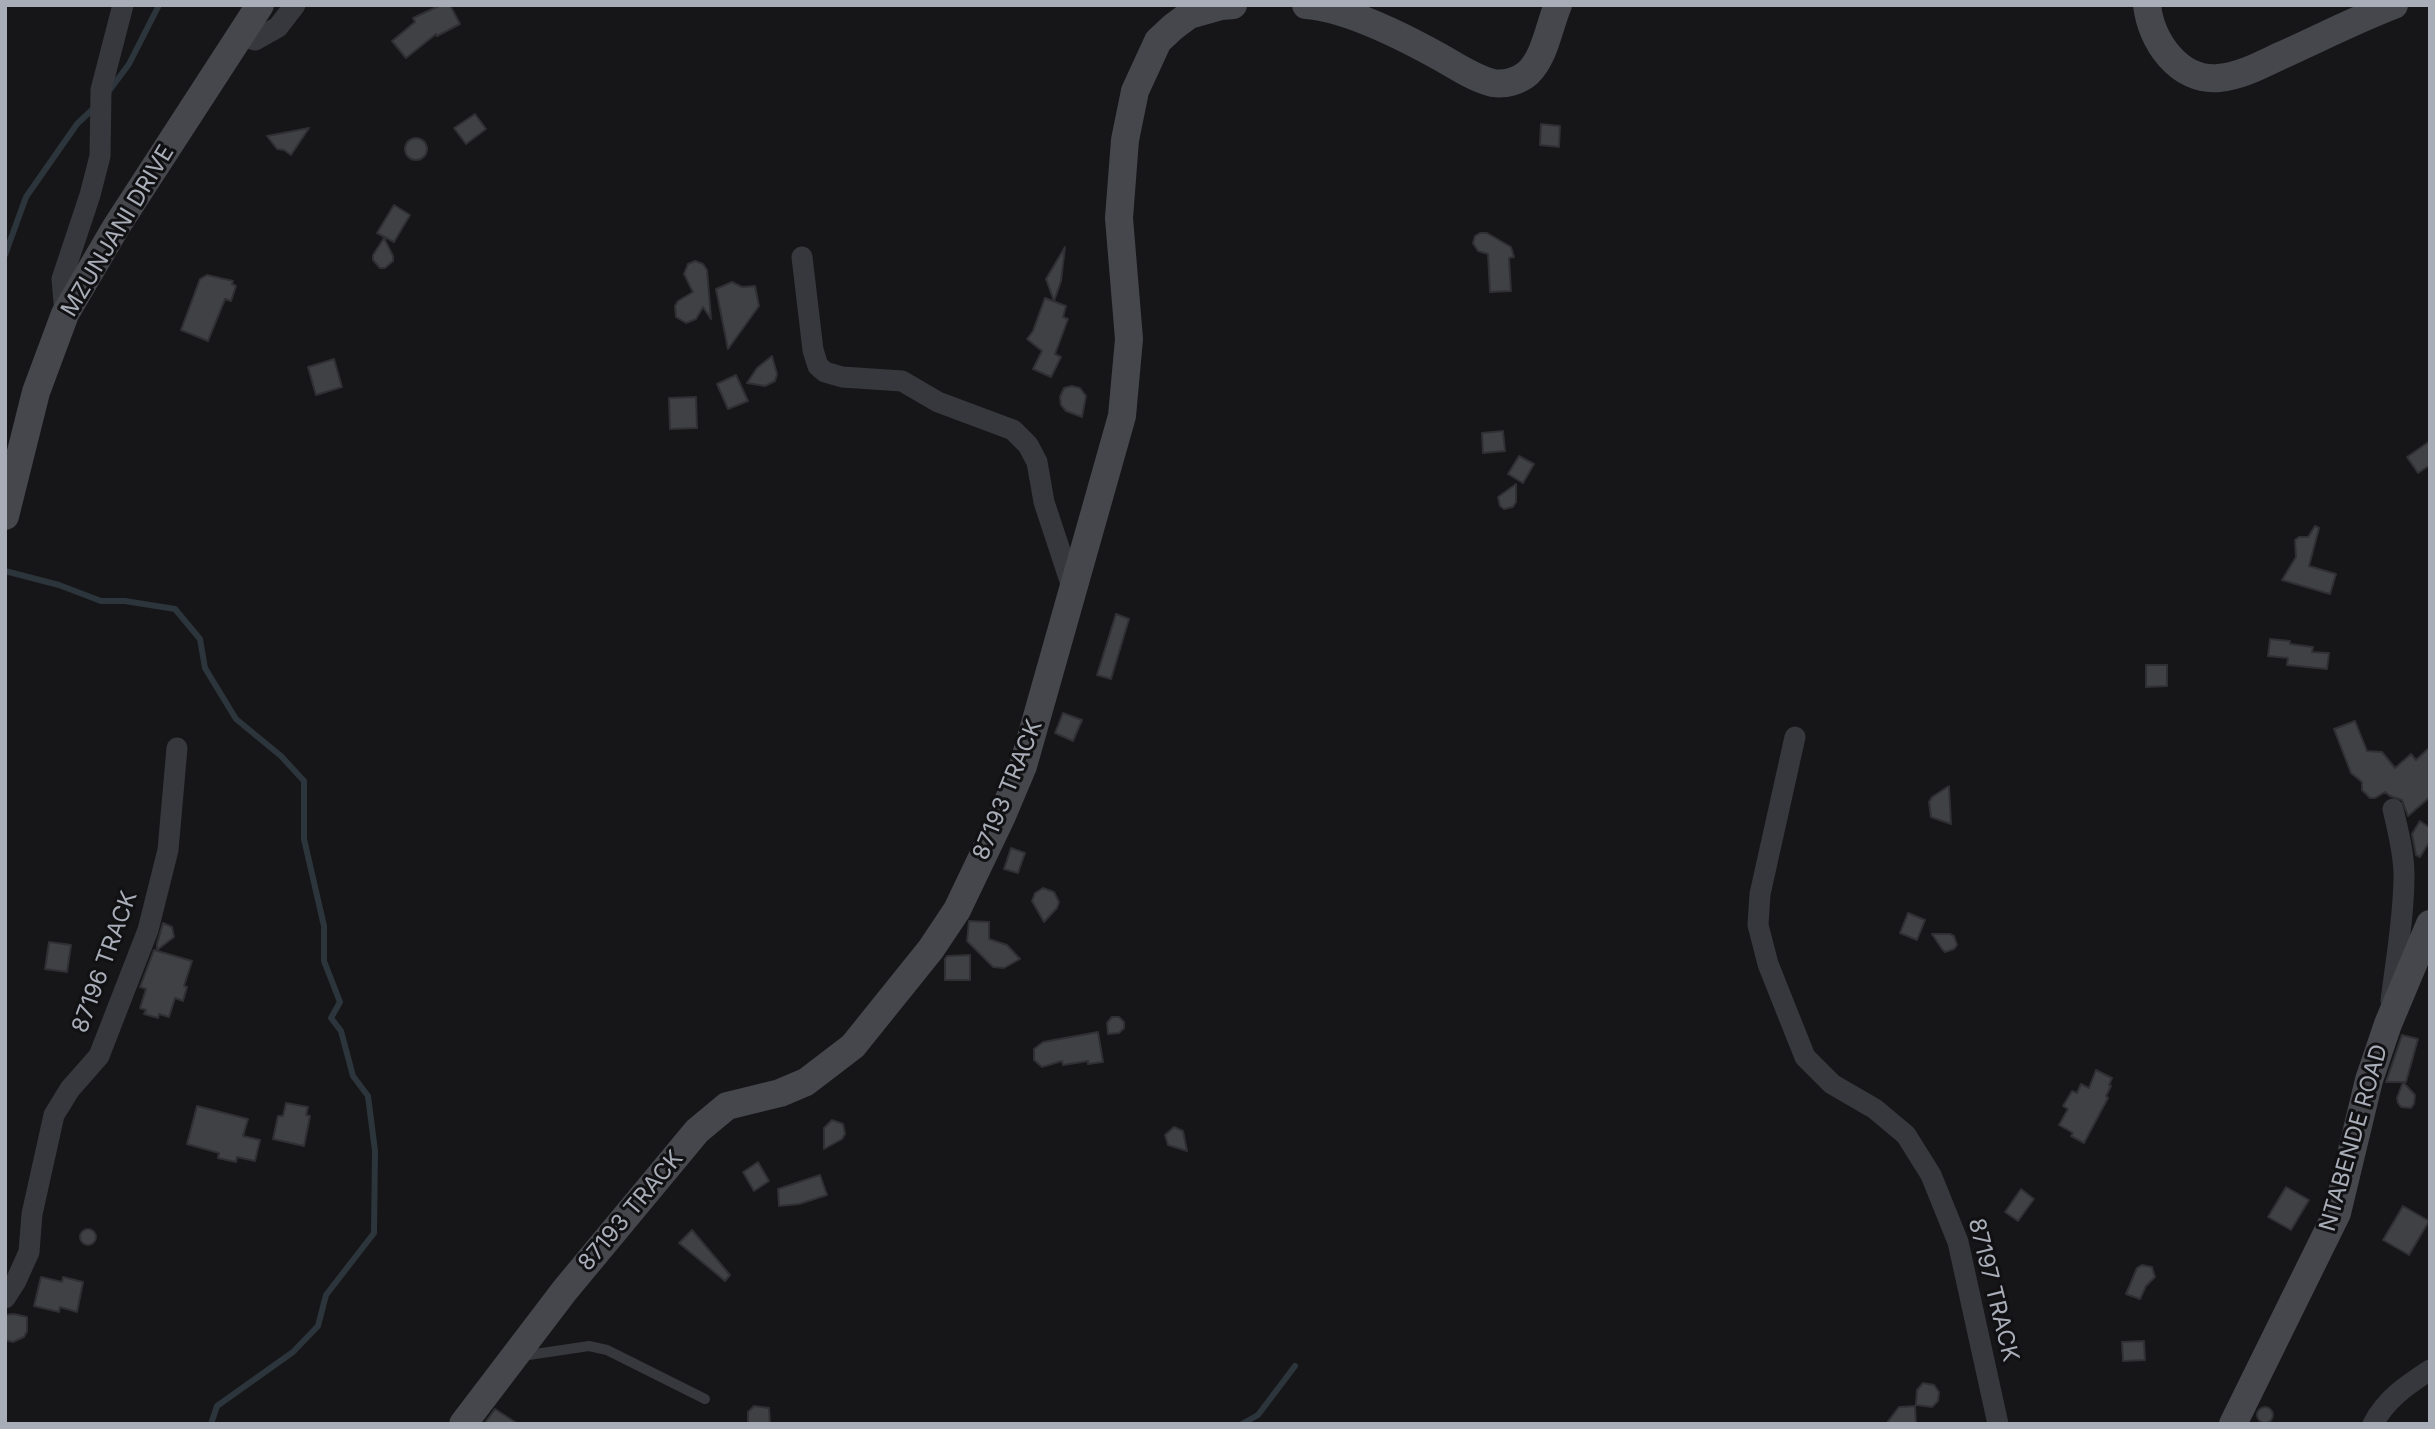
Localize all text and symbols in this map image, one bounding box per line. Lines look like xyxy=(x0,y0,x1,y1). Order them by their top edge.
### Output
street label: MZUNJANI DRIVE xyxy=(56,140,180,322)
street label: 87193 TRACK xyxy=(967,716,1049,864)
street label: 87196 TRACK xyxy=(67,887,143,1037)
street label: NTABENDE ROAD xyxy=(2314,1041,2394,1235)
street label: 87193 TRACK xyxy=(573,1145,689,1277)
street label: 87197 TRACK xyxy=(1962,1215,2024,1365)

